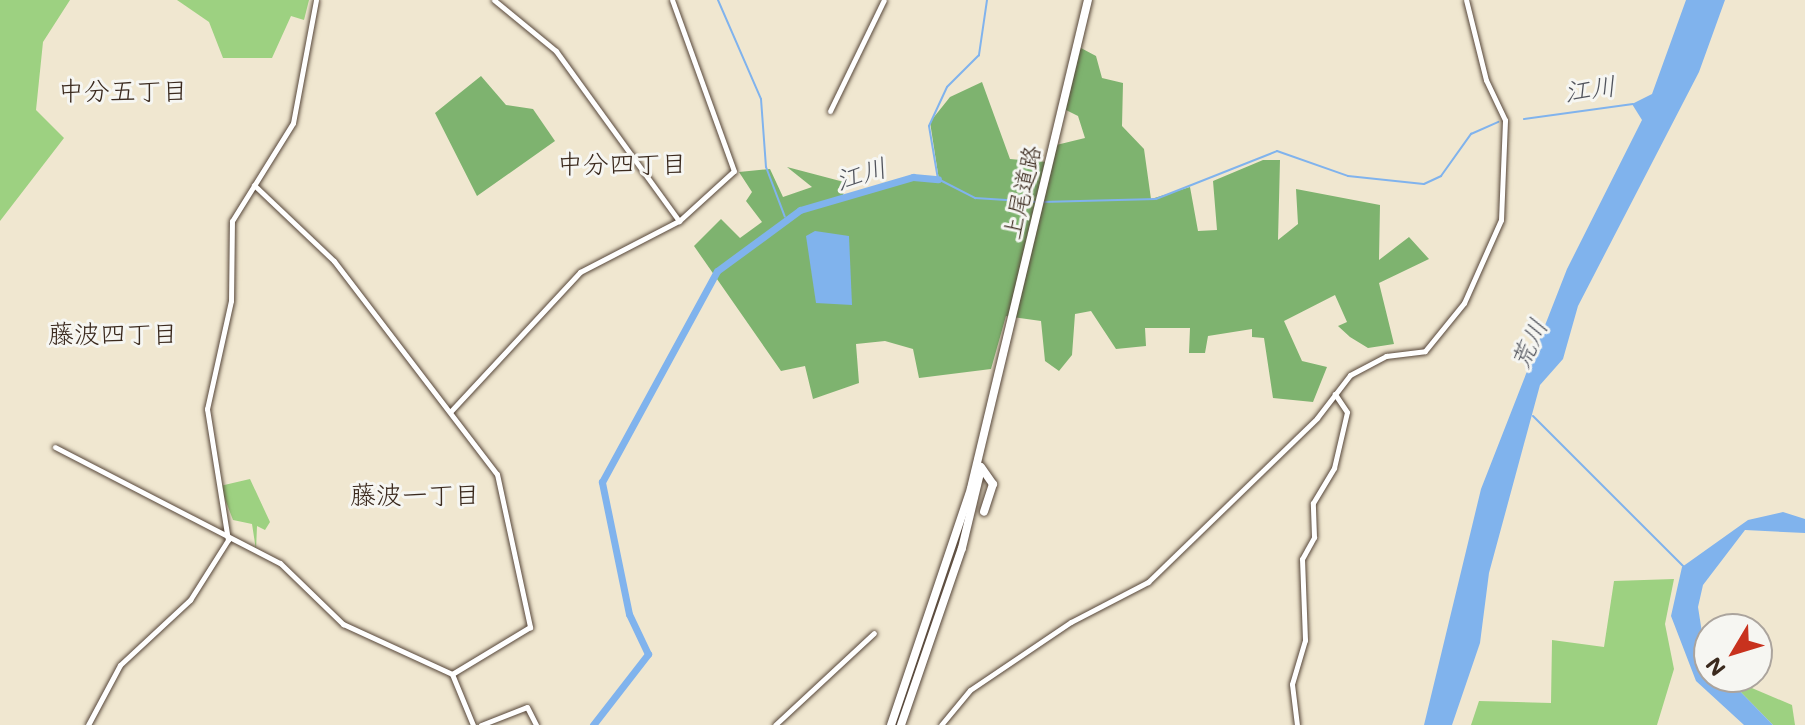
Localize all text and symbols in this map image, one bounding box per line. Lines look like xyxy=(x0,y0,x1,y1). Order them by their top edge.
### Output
water label: 江川 xyxy=(1562,70,1618,108)
district label: 中分五丁目 xyxy=(58,75,188,107)
street label: 上尾道路 xyxy=(996,142,1046,242)
district label: 中分四丁目 xyxy=(557,148,687,180)
water label: 江川 xyxy=(832,151,890,197)
water label: 荒川 xyxy=(1504,314,1554,374)
district label: 藤波四丁目 xyxy=(48,318,178,350)
district label: 藤波一丁目 xyxy=(350,479,480,511)
north arrow xyxy=(1693,613,1773,693)
text: N xyxy=(1699,651,1732,682)

